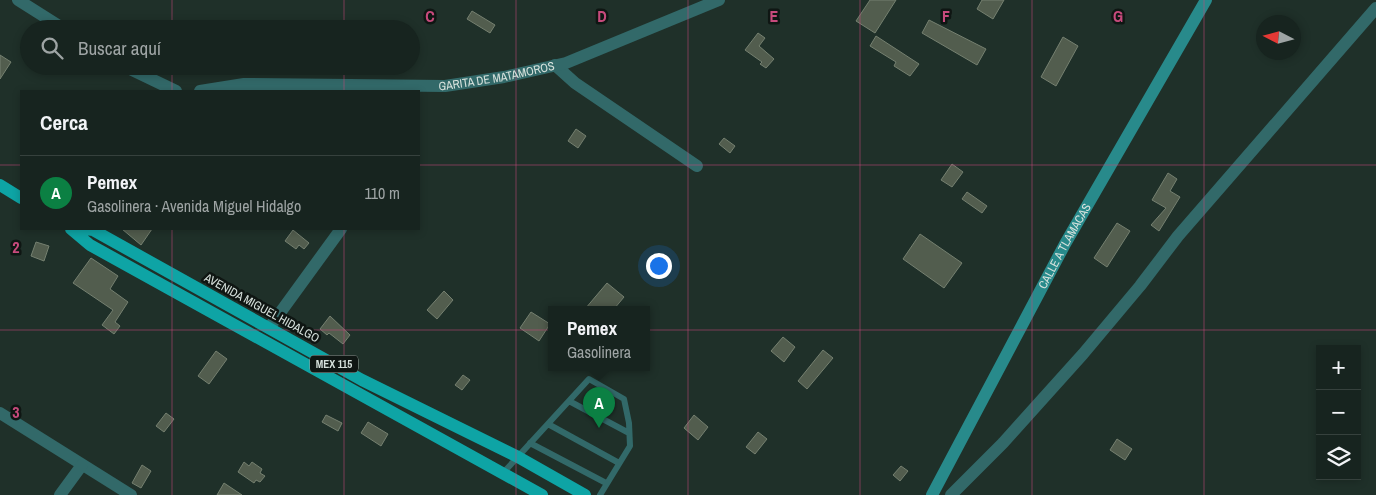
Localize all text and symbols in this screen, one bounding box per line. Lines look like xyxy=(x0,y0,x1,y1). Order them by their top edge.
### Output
text: C xyxy=(425,5,435,27)
text: D xyxy=(597,5,607,27)
text: E xyxy=(770,5,779,27)
text: F xyxy=(942,5,950,27)
text: G xyxy=(1113,5,1123,27)
north arrow xyxy=(1256,15,1301,60)
search box xyxy=(20,20,420,75)
icon: search xyxy=(38,34,66,62)
text: Buscar aquí xyxy=(78,35,161,61)
street label: GARITA DE MATAMOROS xyxy=(438,58,557,94)
text: Cerca xyxy=(40,108,88,137)
text: Pemex xyxy=(87,169,137,195)
text: A xyxy=(51,182,61,204)
text: 110 m xyxy=(364,182,400,204)
text: Gasolinera · Avenida Miguel Hidalgo xyxy=(87,195,301,217)
street label: CALLE A TLAMACAS xyxy=(1035,200,1095,292)
text: 2 xyxy=(12,236,20,258)
your location xyxy=(646,253,672,279)
street label: AVENIDA MIGUEL HIDALGO xyxy=(201,269,323,346)
popup xyxy=(548,306,650,371)
text: Pemex xyxy=(567,315,617,341)
text: Gasolinera xyxy=(567,341,631,363)
map controls xyxy=(1316,345,1361,480)
button: + xyxy=(1316,345,1361,390)
road number: MEX 115 xyxy=(310,356,358,372)
pin: A xyxy=(583,387,615,428)
button: − xyxy=(1316,390,1361,435)
text: 3 xyxy=(12,401,20,423)
button: layers xyxy=(1316,435,1361,480)

